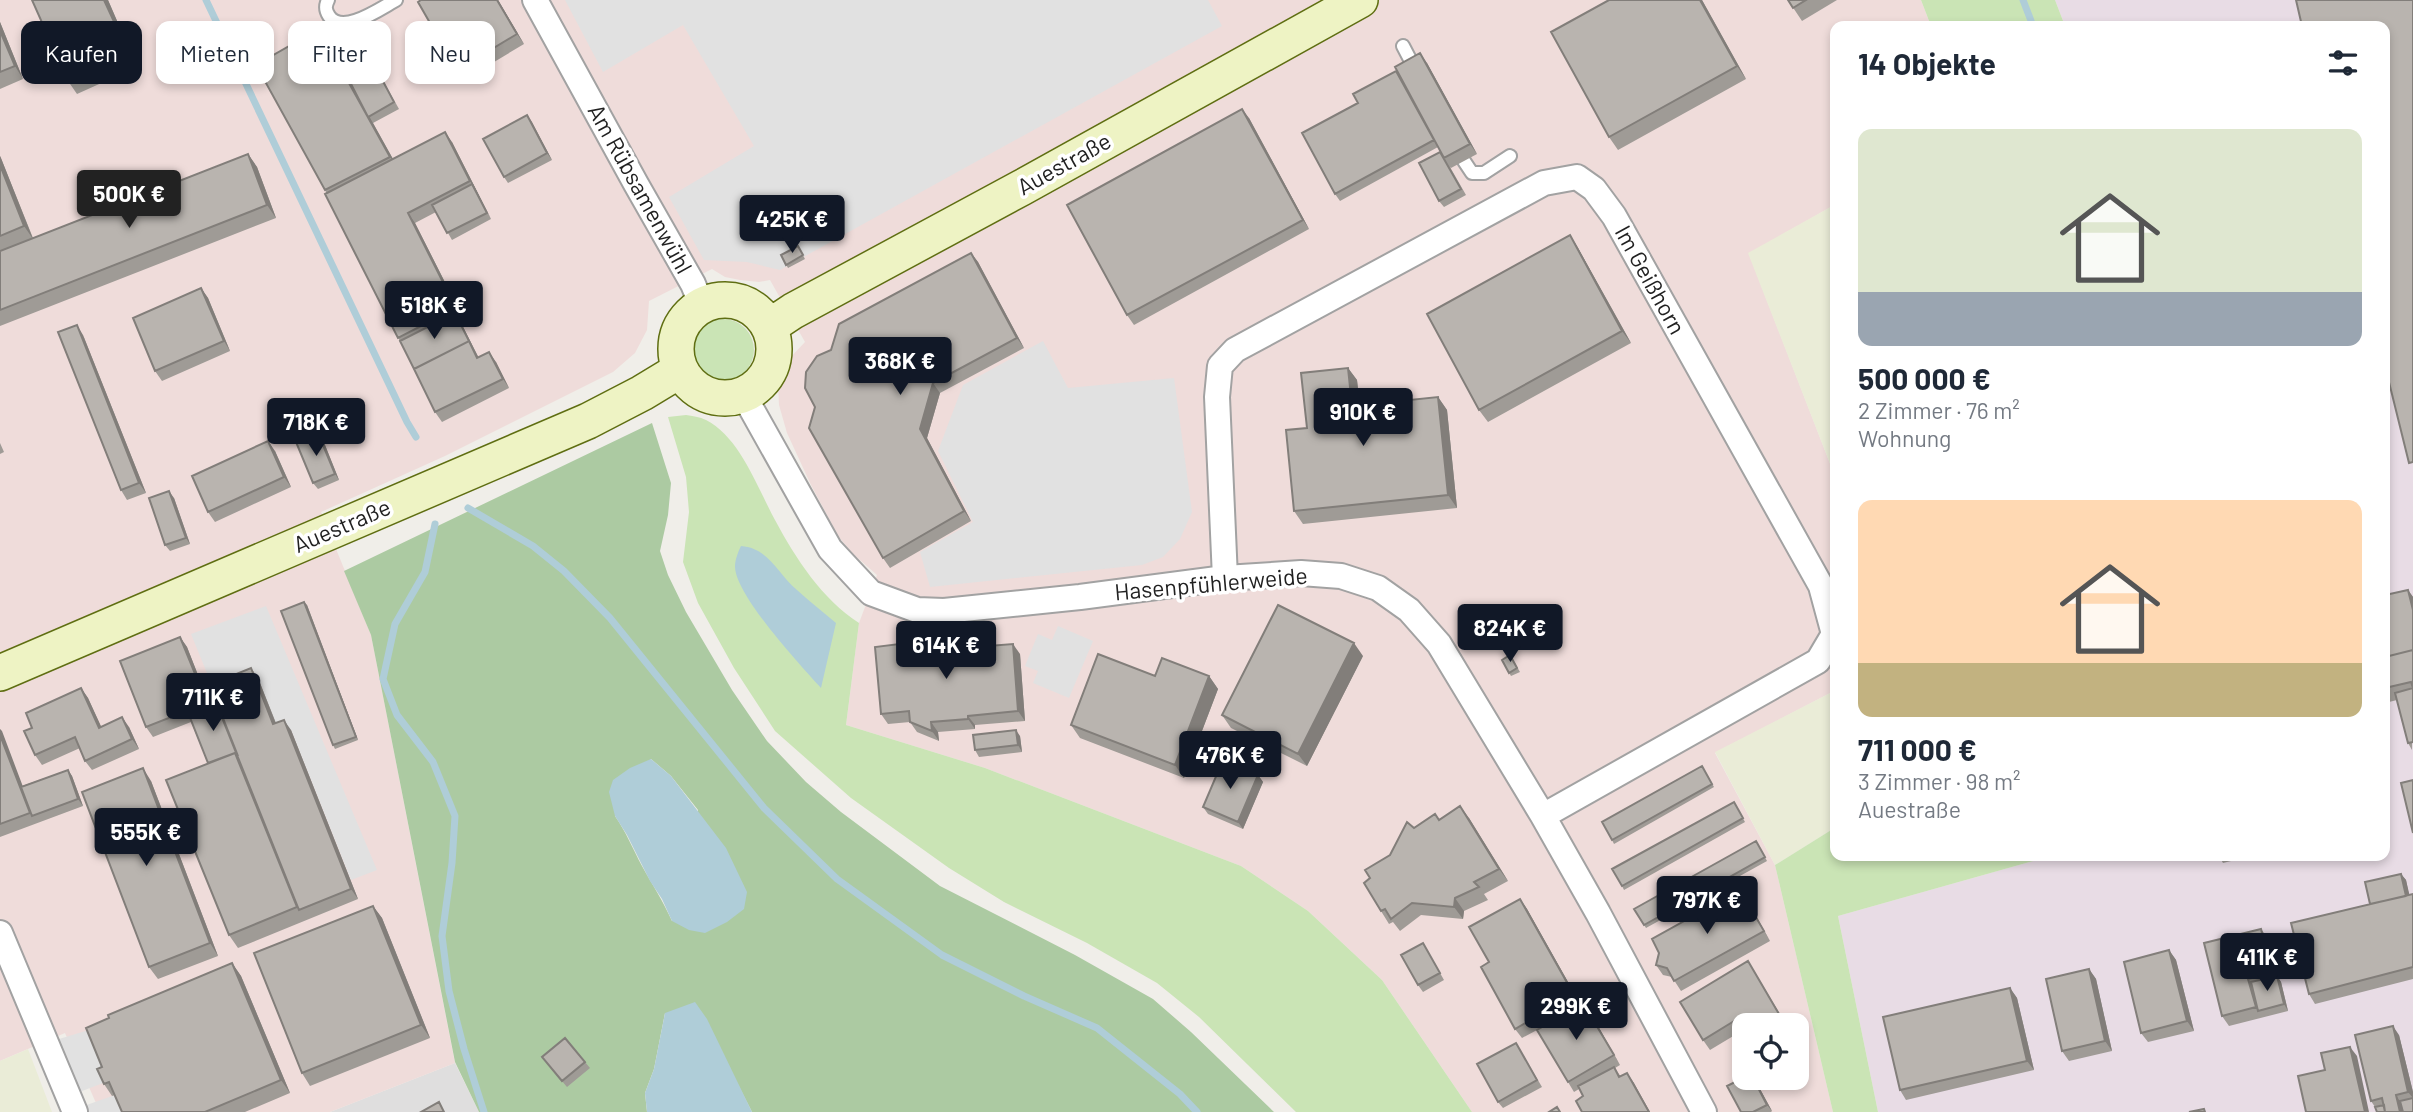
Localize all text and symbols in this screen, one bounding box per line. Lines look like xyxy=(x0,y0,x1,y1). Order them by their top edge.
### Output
chip: Kaufen xyxy=(21,21,142,84)
chip: Mieten xyxy=(156,21,274,84)
chip: Filter xyxy=(288,21,391,84)
chip: Neu xyxy=(405,21,495,84)
icon: filters xyxy=(2324,44,2362,82)
text: 14 Objekte xyxy=(1858,45,1996,81)
street label: Am Rübsamenwühl xyxy=(583,99,699,278)
street label: Auestraße xyxy=(1012,126,1115,200)
pin: 500K € xyxy=(72,170,186,230)
icon: home xyxy=(2047,175,2173,301)
text: 500K € xyxy=(93,179,165,207)
pin: 425K € xyxy=(735,196,849,255)
text: 425K € xyxy=(756,204,828,232)
street label: Im Geißhorn xyxy=(1610,220,1692,339)
pin: 518K € xyxy=(377,282,491,341)
text: 518K € xyxy=(401,290,467,318)
pin: 368K € xyxy=(843,338,957,397)
text: 368K € xyxy=(865,346,935,374)
text: 500 000 € xyxy=(1858,360,1991,396)
pin: 910K € xyxy=(1306,388,1420,448)
text: 2 Zimmer · 76 m² xyxy=(1858,396,2020,424)
text: 910K € xyxy=(1330,397,1396,425)
pin: 718K € xyxy=(259,398,373,458)
text: 718K € xyxy=(283,407,349,435)
text: Wohnung xyxy=(1858,424,1951,452)
street label: Auestraße xyxy=(289,492,394,558)
icon: home xyxy=(2047,546,2173,672)
street label: Hasenpfühlerweide xyxy=(1113,561,1309,605)
pin: 824K € xyxy=(1453,604,1567,664)
text: 824K € xyxy=(1474,613,1546,641)
pin: 614K € xyxy=(889,622,1003,681)
text: 614K € xyxy=(912,630,980,658)
pin: 711K € xyxy=(156,674,270,733)
text: 711K € xyxy=(182,682,244,710)
text: 711 000 € xyxy=(1858,731,1977,767)
pin: 476K € xyxy=(1173,732,1287,791)
text: 476K € xyxy=(1195,740,1265,768)
text: 3 Zimmer · 98 m² xyxy=(1858,767,2021,795)
text: Auestraße xyxy=(1858,795,1961,823)
pin: 555K € xyxy=(89,808,203,868)
text: 555K € xyxy=(111,817,181,845)
pin: 797K € xyxy=(1650,876,1764,936)
text: 797K € xyxy=(1673,885,1741,913)
pin: 411K € xyxy=(2210,934,2324,993)
text: 411K € xyxy=(2236,942,2298,970)
pin: 299K € xyxy=(1519,982,1633,1042)
text: 299K € xyxy=(1541,991,1611,1019)
map controls xyxy=(1732,1013,1809,1090)
button: locate xyxy=(1732,1013,1809,1090)

